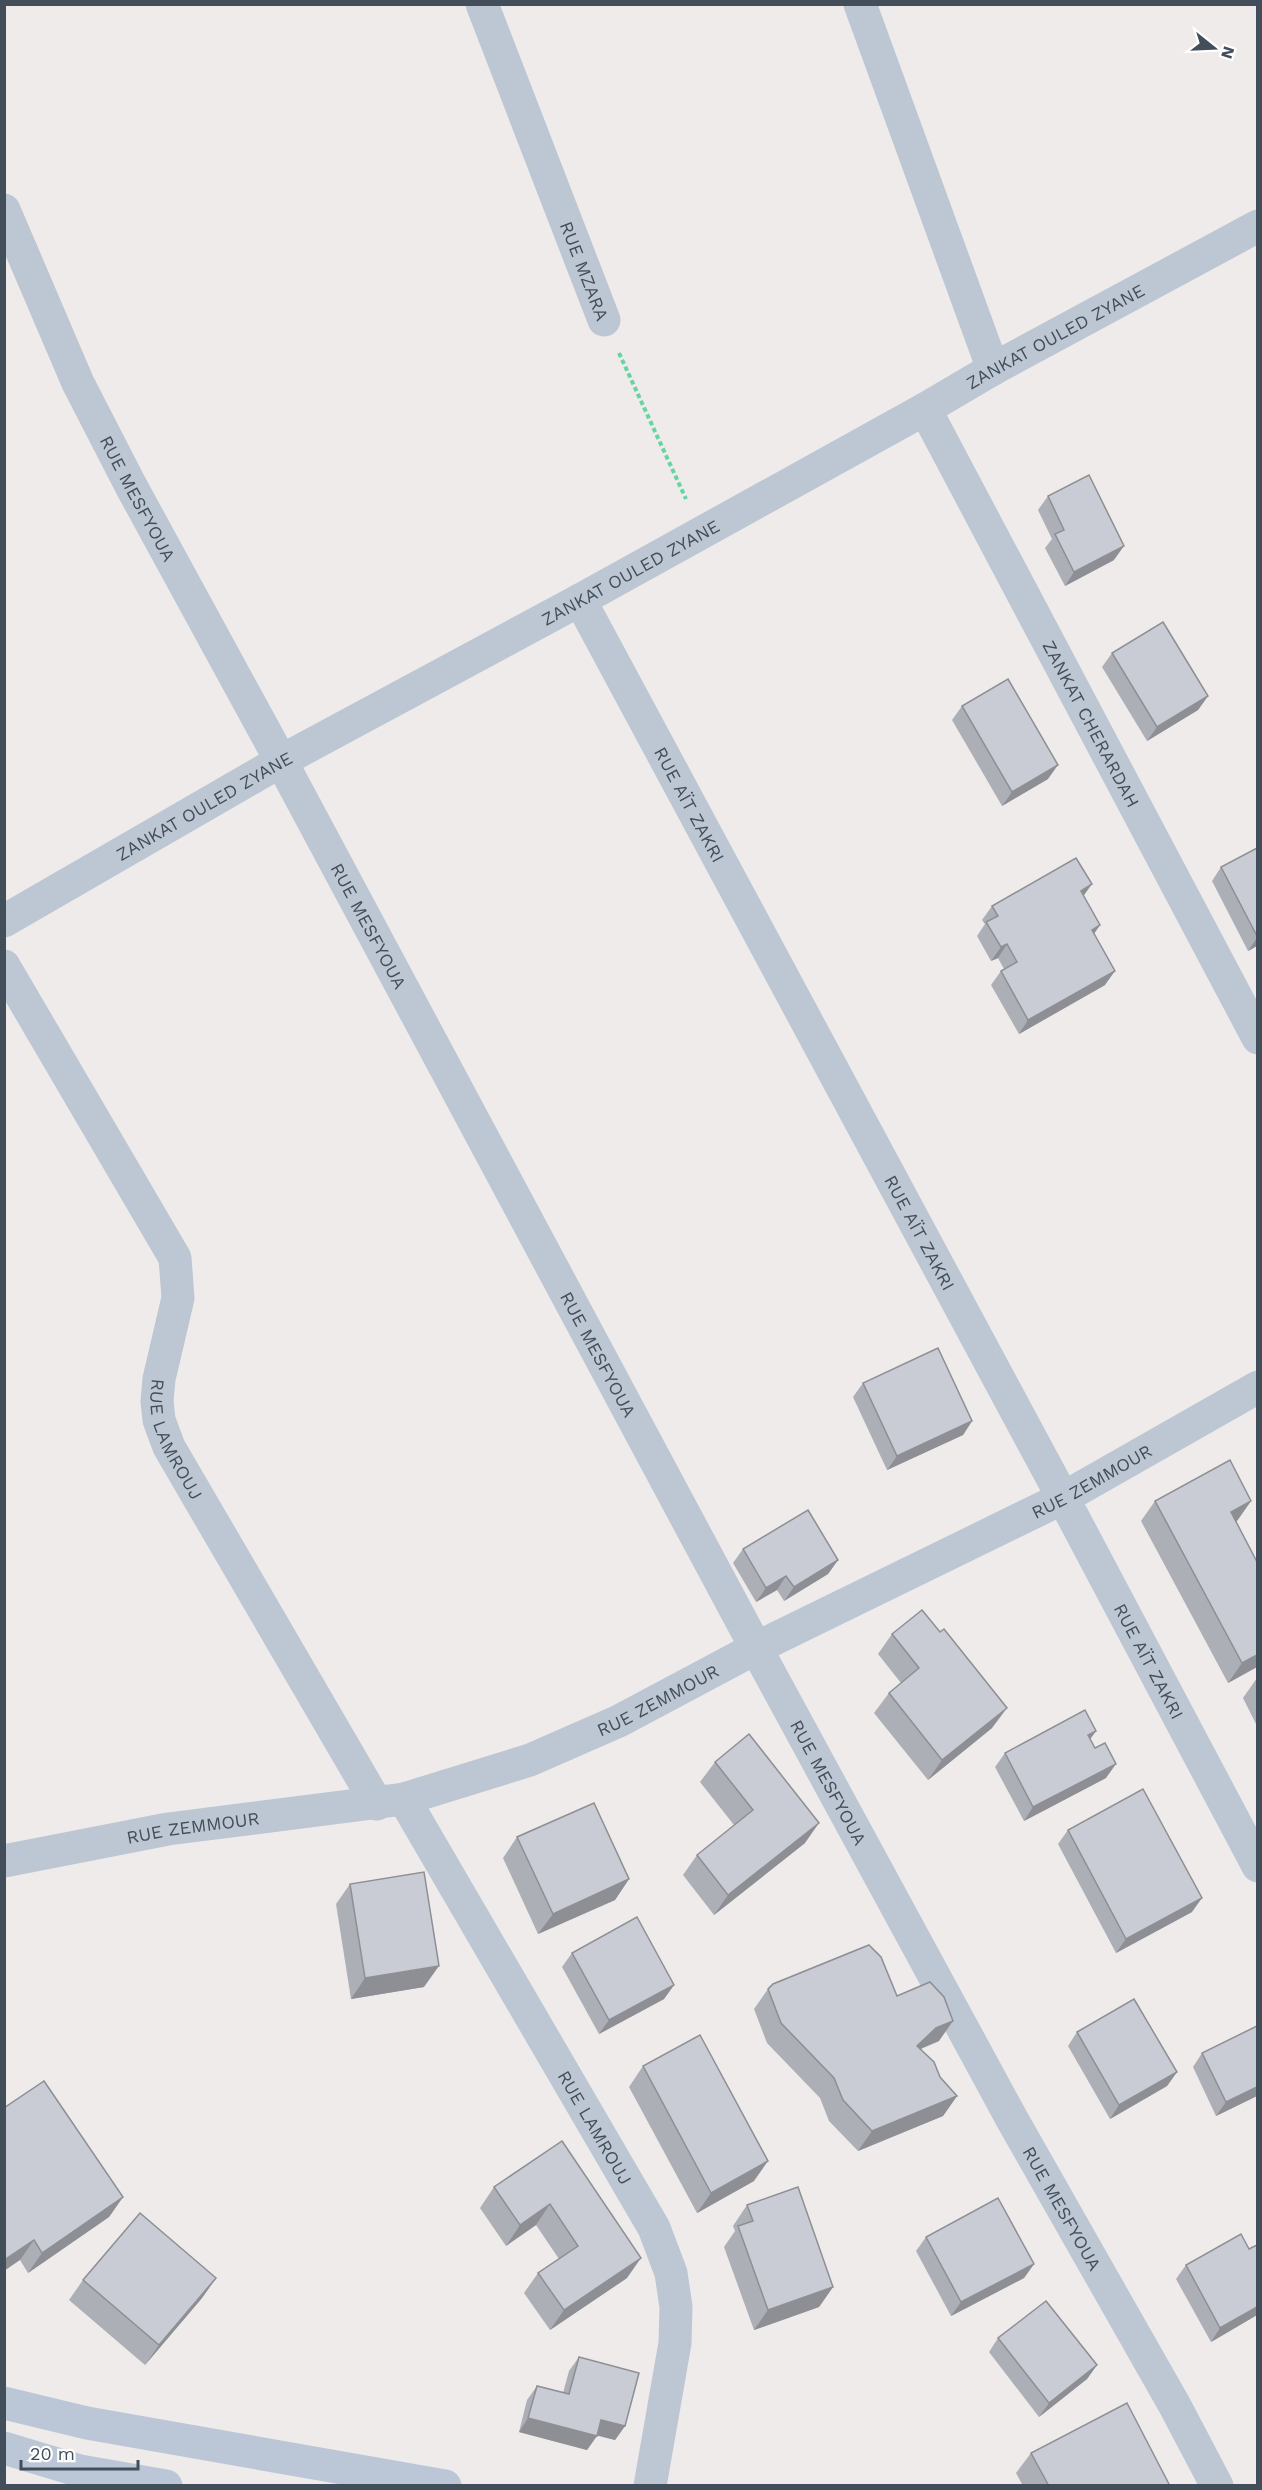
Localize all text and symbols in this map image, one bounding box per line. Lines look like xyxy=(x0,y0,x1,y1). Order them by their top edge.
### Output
north arrow xyxy=(1184,18,1244,78)
text: N xyxy=(1217,44,1239,61)
street label: RUE MZARA xyxy=(556,218,614,324)
street label: ZANKAT OULED ZYANE xyxy=(962,279,1148,393)
street label: RUE MESFYOUA xyxy=(96,432,180,565)
street label: ZANKAT OULED ZYANE xyxy=(538,515,723,629)
street label: ZANKAT CHERARDAH xyxy=(1039,637,1144,811)
street label: RUE AÏT ZAKRI xyxy=(650,743,729,866)
street label: ZANKAT OULED ZYANE xyxy=(112,747,296,865)
street label: RUE MESFYOUA xyxy=(327,859,411,992)
street label: RUE AÏT ZAKRI xyxy=(881,1171,960,1294)
street label: RUE MESFYOUA xyxy=(556,1288,641,1421)
street label: RUE LAMROUJ xyxy=(146,1378,208,1503)
street label: RUE ZEMMOUR xyxy=(1028,1439,1155,1522)
street label: RUE AÏT ZAKRI xyxy=(1110,1600,1188,1722)
street label: RUE ZEMMOUR xyxy=(594,1660,722,1740)
street label: RUE MESFYOUA xyxy=(786,1716,871,1848)
street label: RUE ZEMMOUR xyxy=(125,1807,261,1847)
street label: RUE LAMROUJ xyxy=(554,2066,637,2188)
street label: RUE MESFYOUA xyxy=(1019,2142,1106,2274)
scale bar xyxy=(21,2433,138,2471)
text: 20 m xyxy=(30,2443,75,2464)

